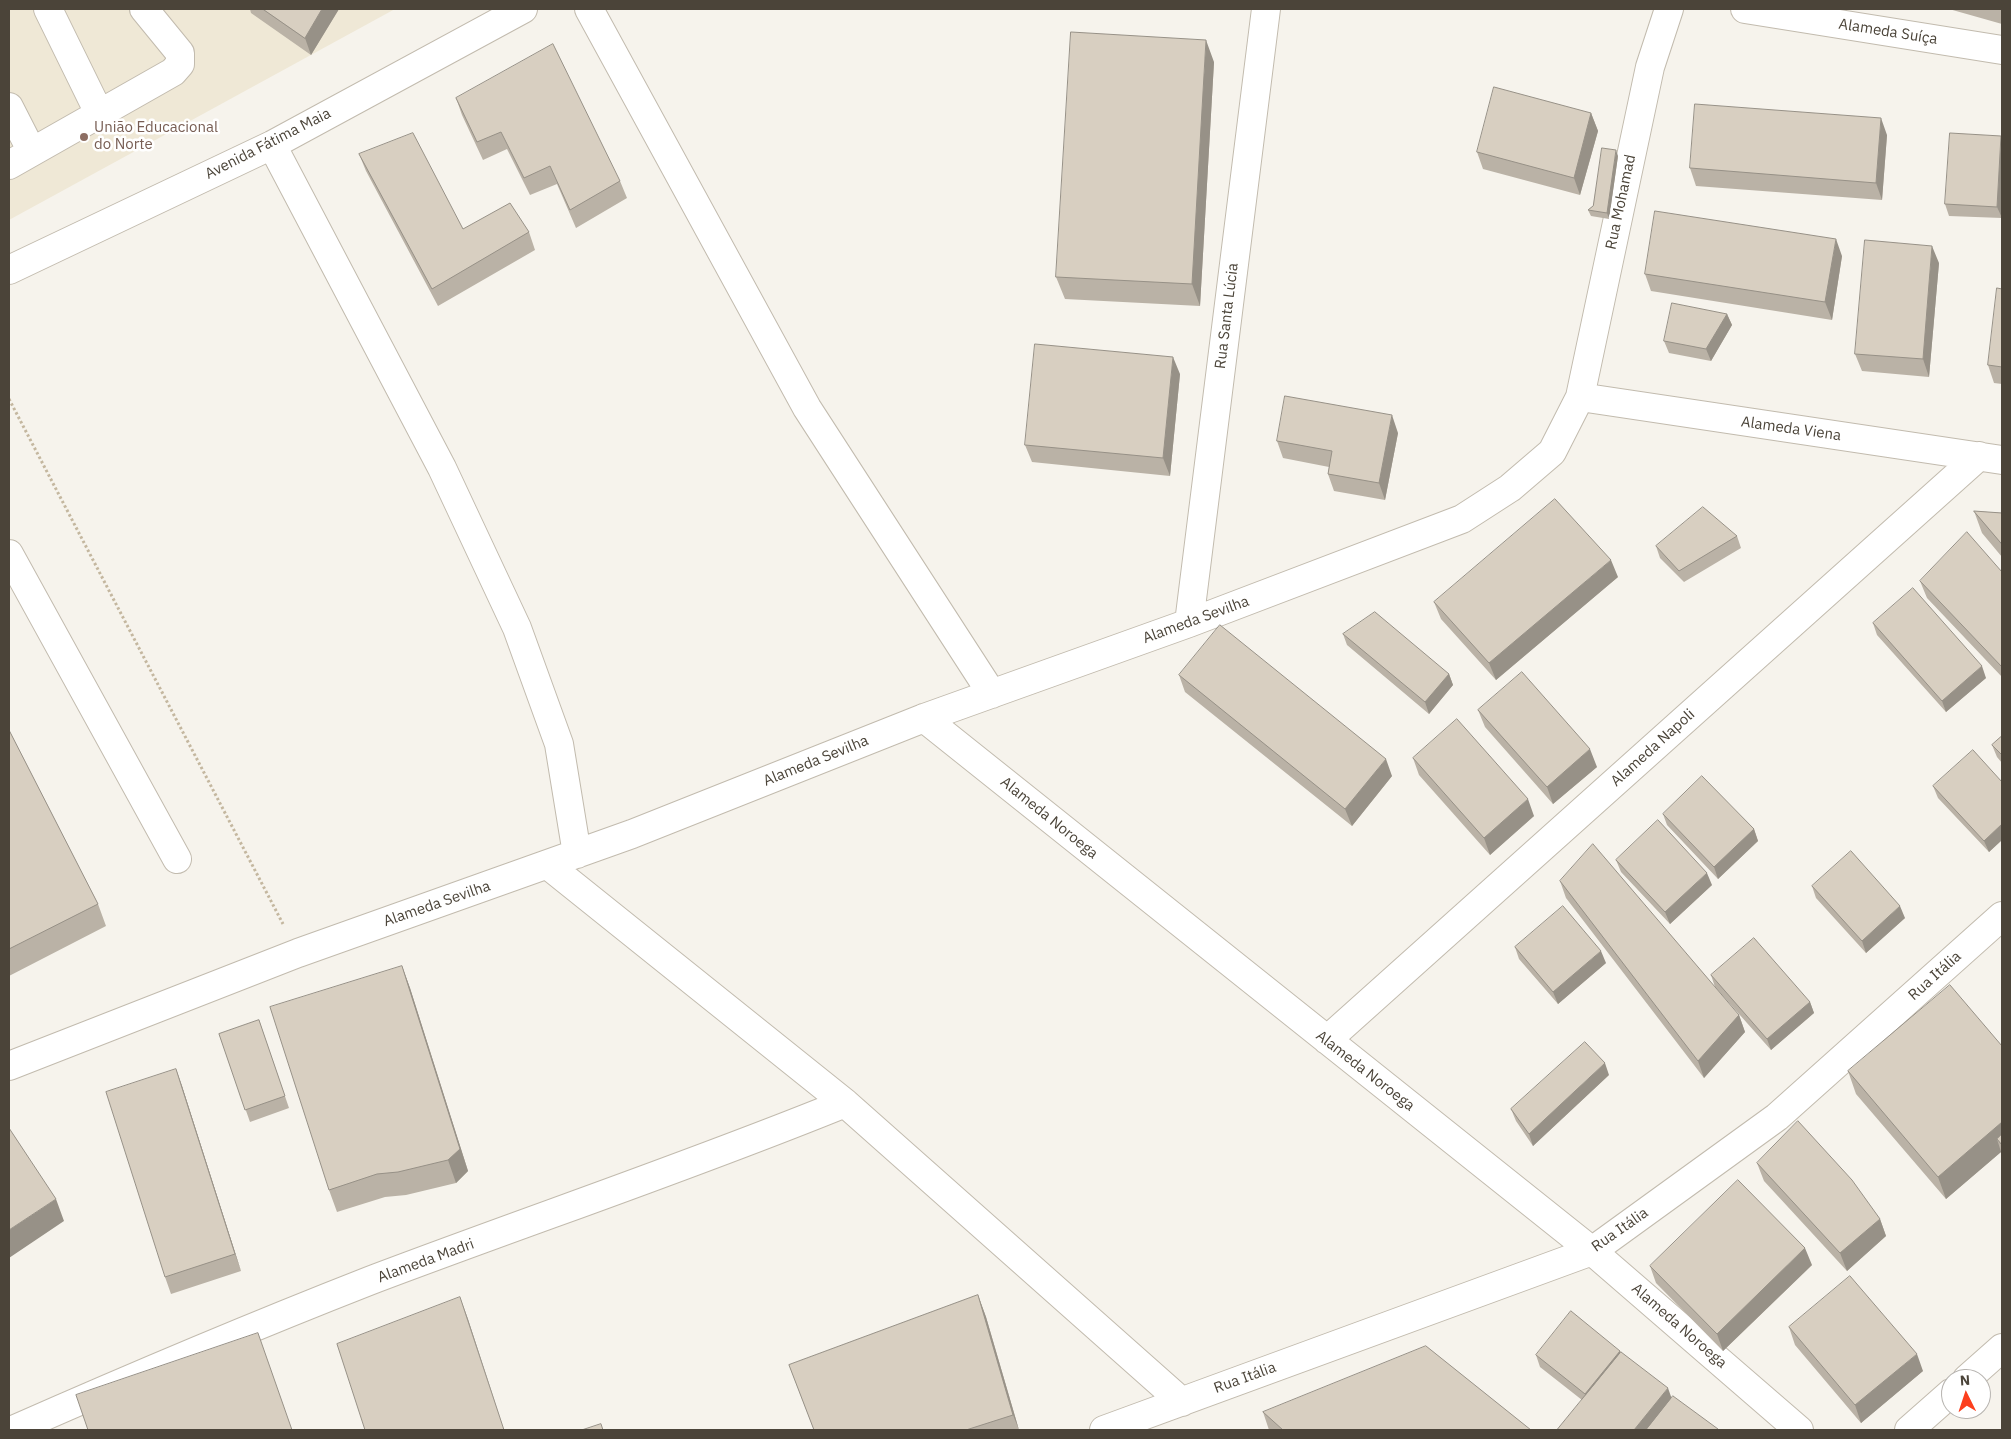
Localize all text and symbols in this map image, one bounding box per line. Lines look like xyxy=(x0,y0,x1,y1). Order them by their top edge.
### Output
street label: Alameda Suíça xyxy=(1837,15,1939,49)
street label: Avenida Fátima Maia xyxy=(202,104,334,184)
place label: União Educacional do Norte xyxy=(94,119,218,154)
marker: União Educacional do Norte xyxy=(78,131,90,143)
street label: Rua Mohamad xyxy=(1602,153,1640,251)
street label: Rua Santa Lúcia xyxy=(1212,262,1242,370)
street label: Alameda Viena xyxy=(1740,413,1842,445)
street label: Alameda Sevilha xyxy=(1140,592,1252,648)
street label: Alameda Napoli xyxy=(1607,706,1699,790)
street label: Alameda Sevilha xyxy=(761,732,871,790)
street label: Alameda Noroega xyxy=(997,773,1101,863)
street label: Alameda Sevilha xyxy=(381,877,493,931)
street label: Rua Itália xyxy=(1905,948,1965,1004)
street label: Alameda Noroega xyxy=(1312,1027,1418,1115)
street label: Rua Itália xyxy=(1588,1204,1652,1256)
street label: Alameda Madri xyxy=(375,1235,477,1287)
street label: Alameda Noroega xyxy=(1628,1280,1730,1372)
street label: Rua Itália xyxy=(1211,1358,1279,1398)
north arrow xyxy=(1941,1369,1991,1419)
text: N xyxy=(1959,1371,1971,1389)

